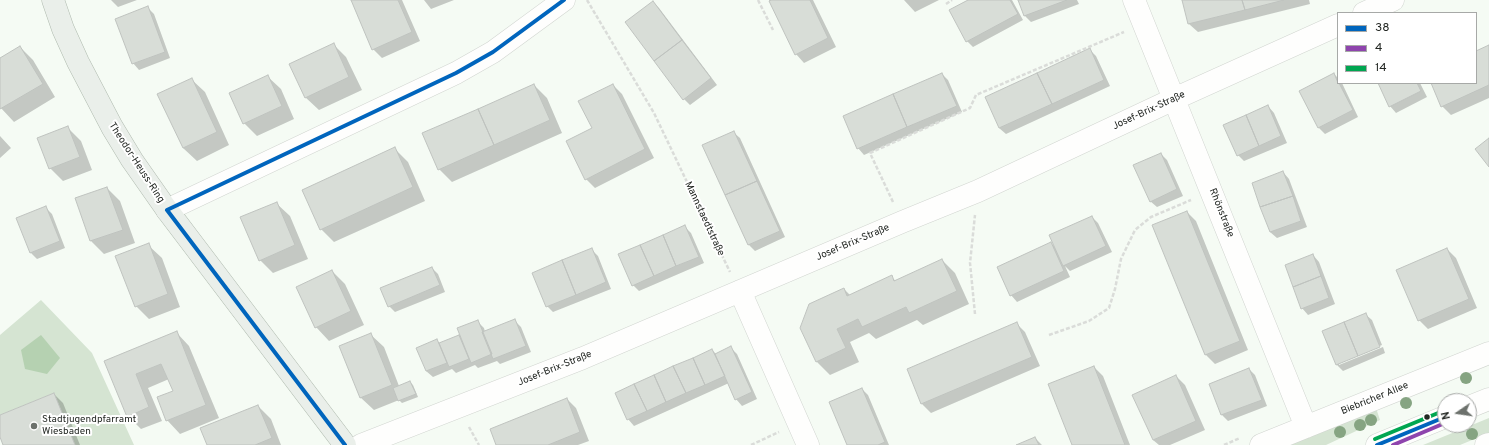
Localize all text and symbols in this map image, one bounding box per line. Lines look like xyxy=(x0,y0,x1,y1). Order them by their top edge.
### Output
legend xyxy=(1337,12,1477,84)
text: 38 xyxy=(1375,20,1390,36)
text: 4 xyxy=(1375,40,1382,56)
text: 14 xyxy=(1375,60,1387,76)
street label: Josef-Brix-Straße xyxy=(1111,89,1187,133)
street label: Theodor-Heuss-Ring xyxy=(106,121,166,205)
street label: Mannstaedtstraße xyxy=(681,180,727,258)
street label: Rhönstraße xyxy=(1206,187,1236,239)
street label: Josef-Brix-Straße xyxy=(814,222,892,264)
street label: Josef-Brix-Straße xyxy=(516,349,594,389)
street label: Biebricher Allee xyxy=(1339,380,1411,418)
north arrow xyxy=(1437,393,1477,433)
text: N xyxy=(1439,410,1454,421)
unlabelled marker xyxy=(1422,412,1432,422)
place label: Stadtjugendpfarramt Wiesbaden xyxy=(42,414,136,438)
marker: Stadtjugendpfarramt Wiesbaden xyxy=(29,421,39,431)

